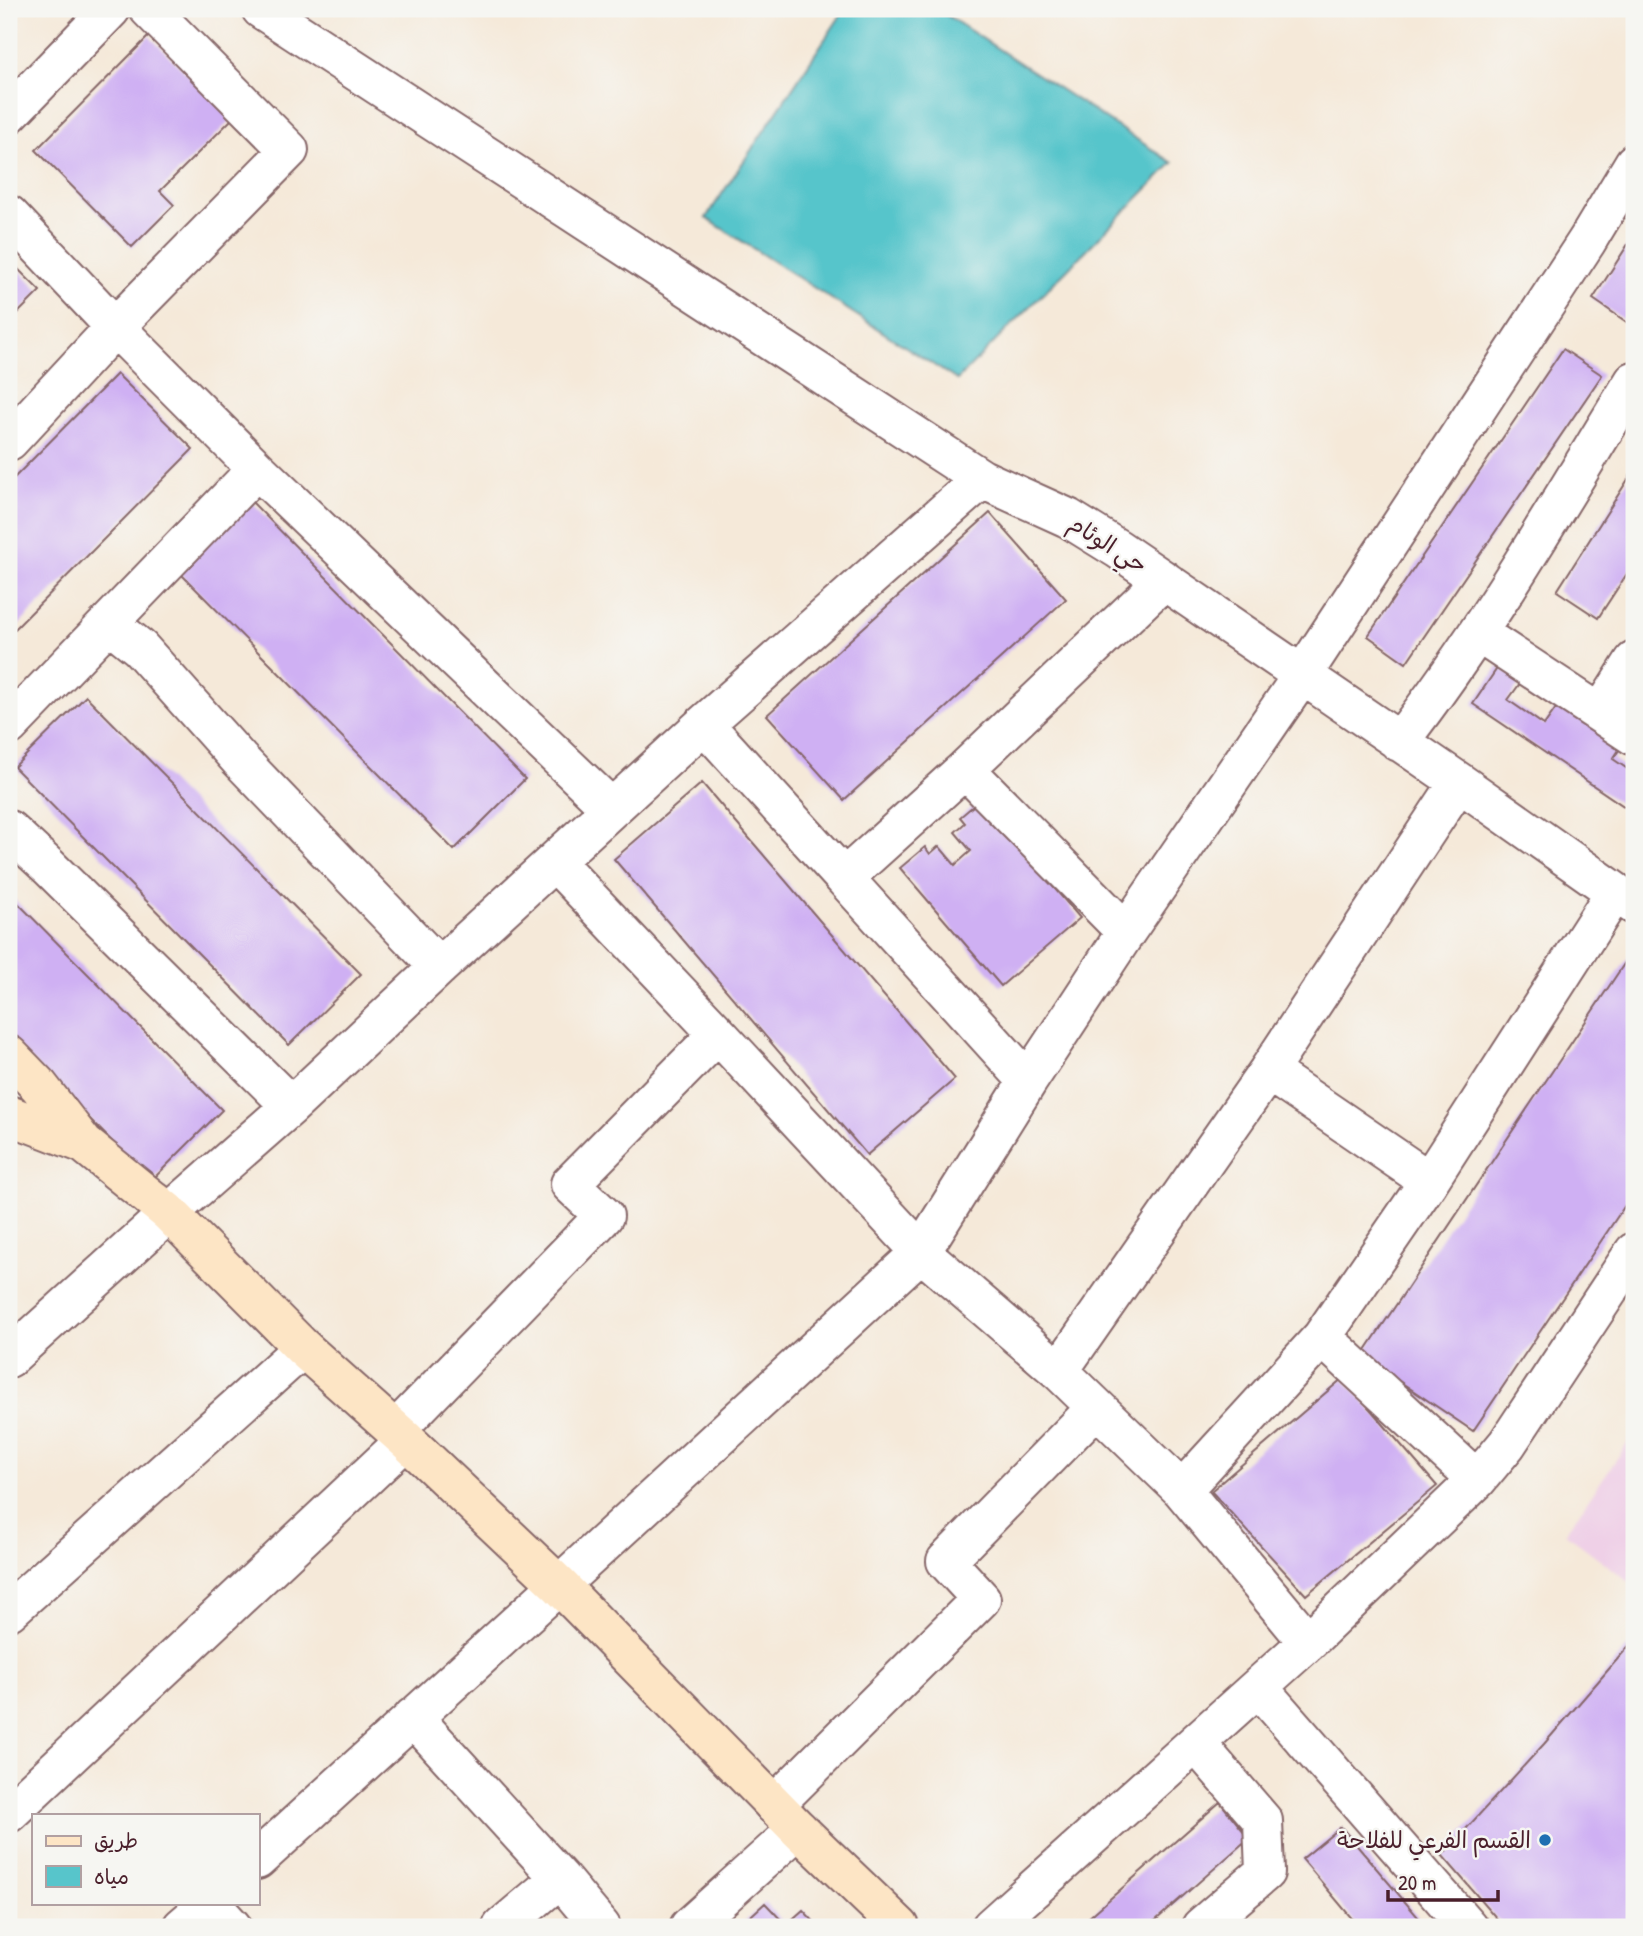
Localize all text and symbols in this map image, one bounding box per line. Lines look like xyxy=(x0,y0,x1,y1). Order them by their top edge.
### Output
street label: حي الوئام xyxy=(1060,507,1154,585)
legend xyxy=(32,1814,259,1904)
place label: القسم الفرعي للفلاحة xyxy=(1337,1824,1531,1861)
text: طريق xyxy=(94,1826,138,1855)
marker: القسم الفرعي للفلاحة xyxy=(1537,1832,1553,1848)
scale bar xyxy=(1388,1859,1498,1903)
text: مياه xyxy=(94,1862,129,1891)
text: 20 m xyxy=(1398,1868,1436,1897)

